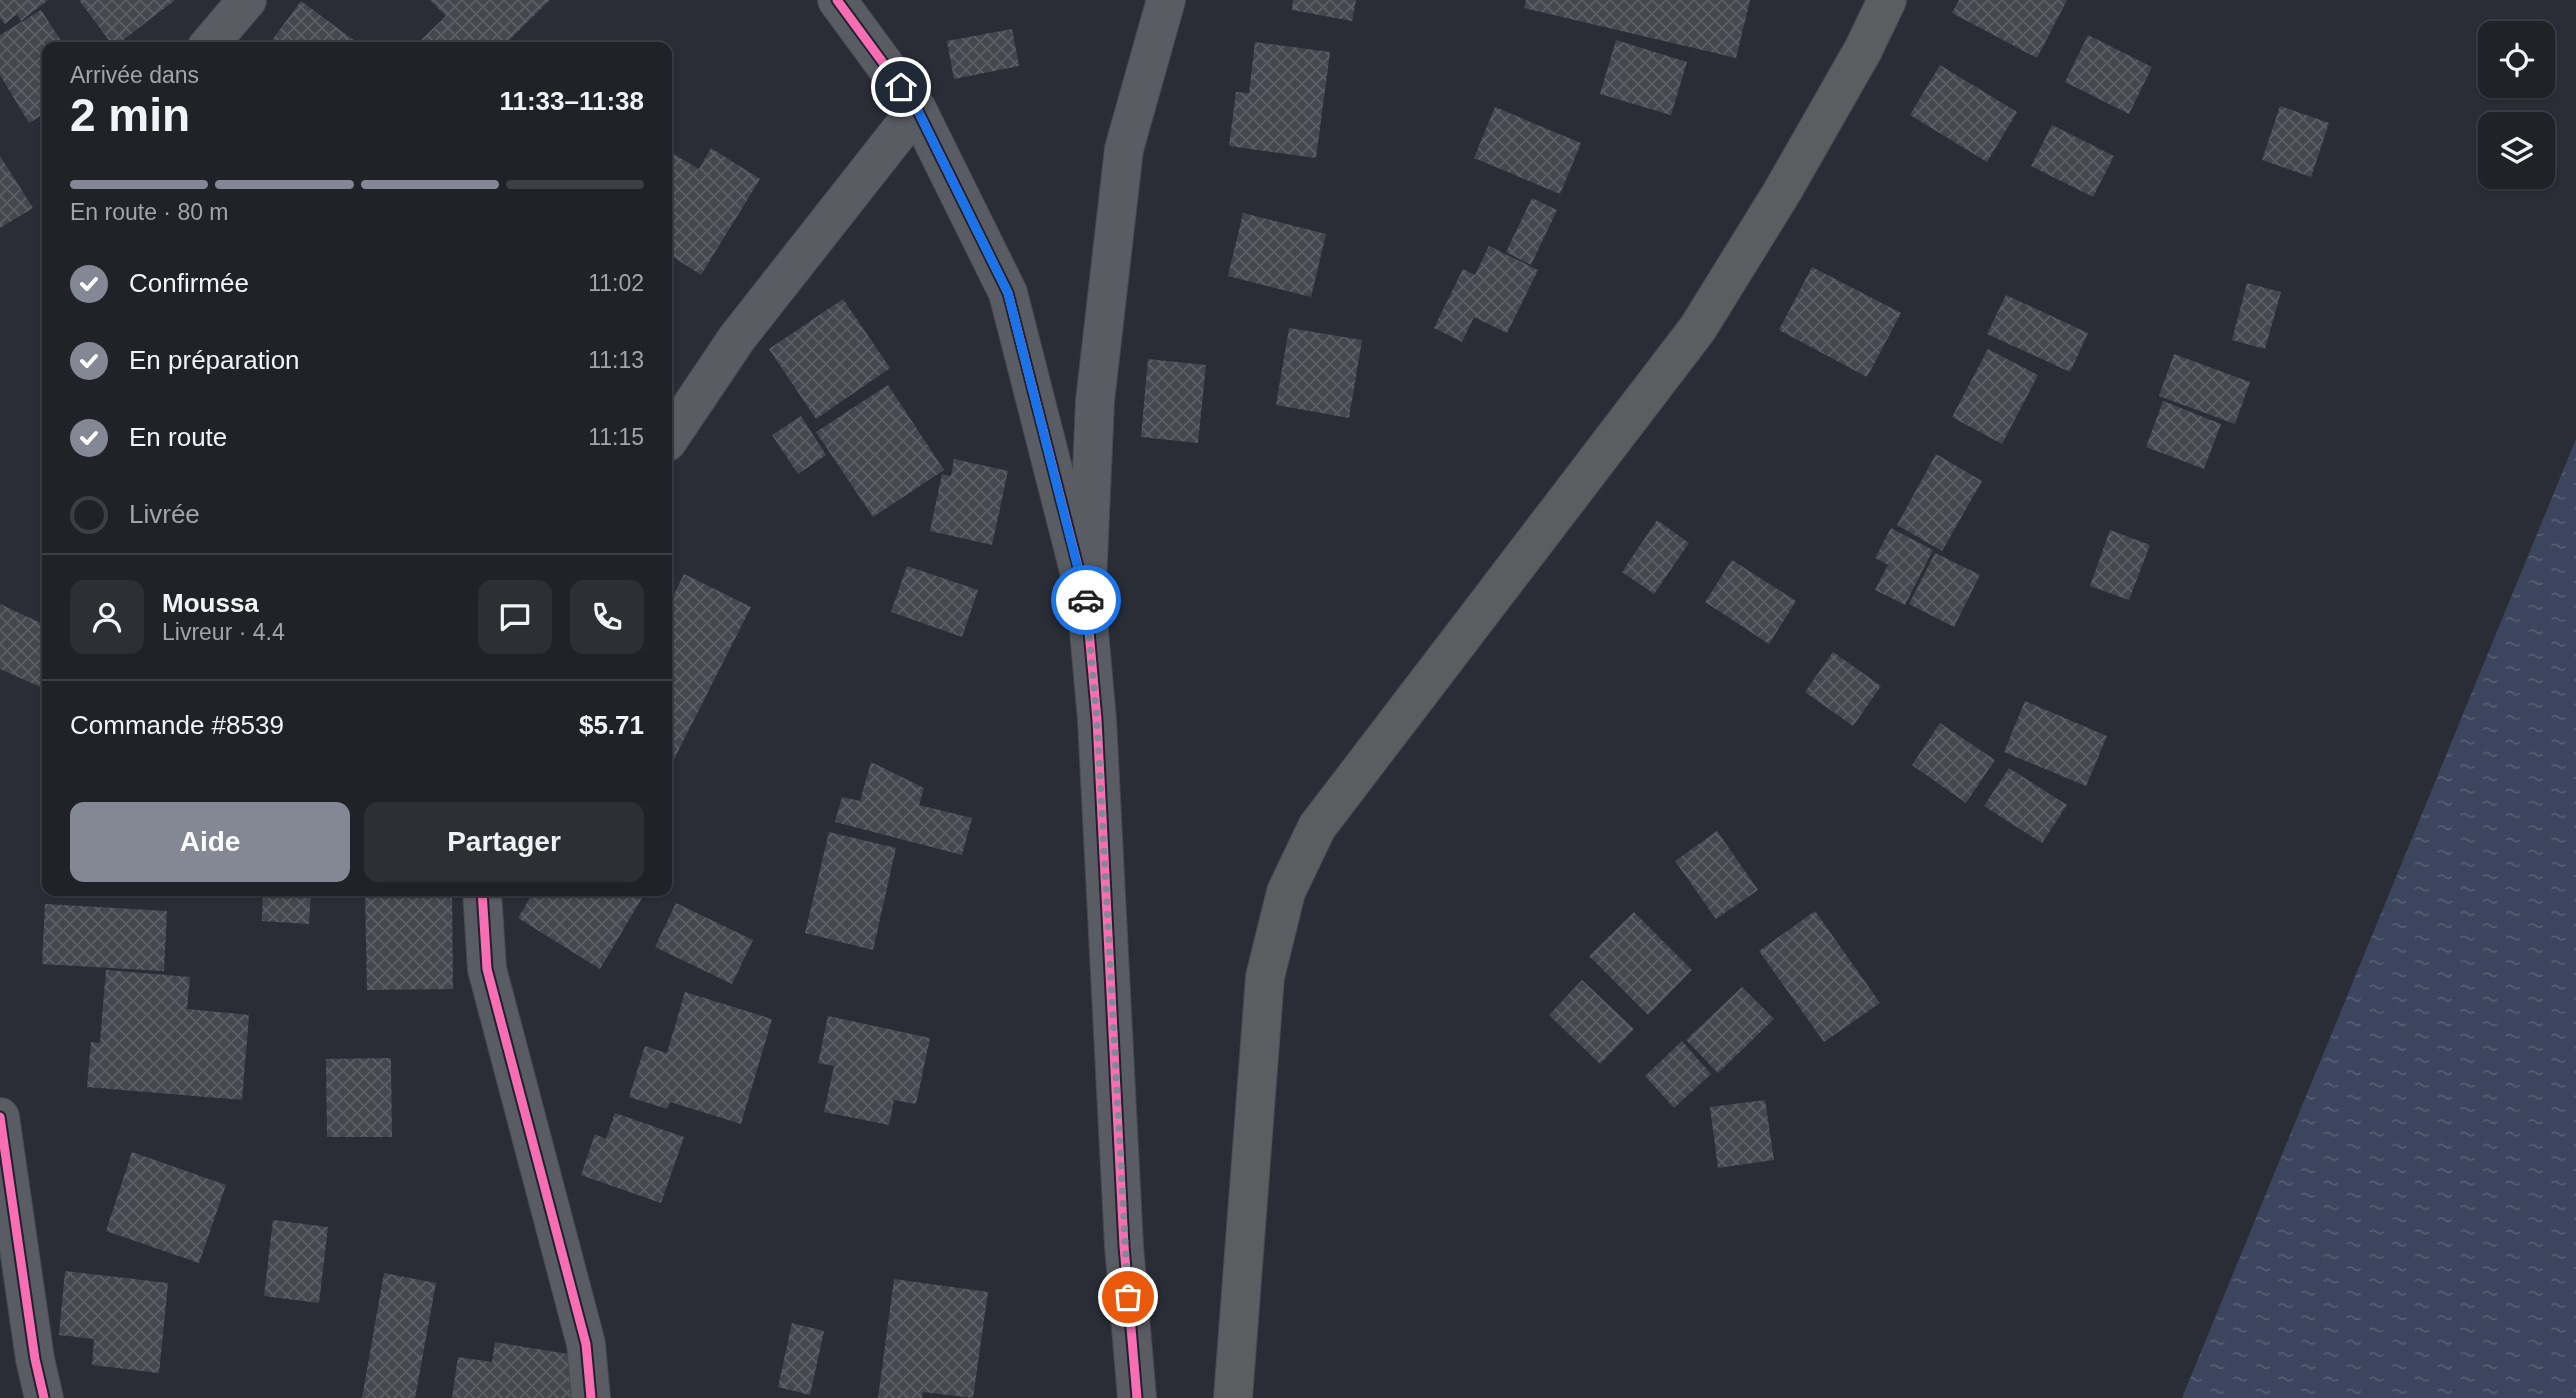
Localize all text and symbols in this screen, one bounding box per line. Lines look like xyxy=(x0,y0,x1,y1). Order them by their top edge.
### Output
map controls xyxy=(2478,21,2555,189)
button: locate xyxy=(2478,21,2555,98)
pin xyxy=(871,57,931,117)
text: Arrivée dans xyxy=(70,62,199,88)
icon: home xyxy=(882,68,920,106)
text: 11:33–11:38 xyxy=(499,86,644,116)
text: 2 min xyxy=(70,89,190,141)
button: layers xyxy=(2478,112,2555,189)
text: En route · 80 m xyxy=(70,199,229,225)
icon: check xyxy=(70,265,108,303)
text: Confirmée xyxy=(129,268,249,298)
text: 11:02 xyxy=(588,270,644,296)
icon: check xyxy=(70,342,108,380)
text: En préparation xyxy=(129,345,300,375)
text: 11:13 xyxy=(588,347,644,373)
icon: check xyxy=(70,419,108,457)
text: En route xyxy=(129,422,227,452)
text: 11:15 xyxy=(588,424,644,450)
text: Livrée xyxy=(129,499,200,529)
courier xyxy=(1051,565,1121,635)
button: person xyxy=(70,580,144,654)
button: chat xyxy=(478,580,552,654)
button: phone xyxy=(570,580,644,654)
icon: car xyxy=(1067,581,1105,619)
text: Moussa xyxy=(162,588,259,618)
text: Livreur · 4.4 xyxy=(162,619,285,645)
text: Commande #8539 xyxy=(70,710,284,740)
text: $5.71 xyxy=(579,710,644,740)
button: Aide xyxy=(70,802,350,882)
button: Partager xyxy=(364,802,644,882)
pin xyxy=(1098,1267,1158,1327)
icon: bag xyxy=(1109,1278,1147,1316)

